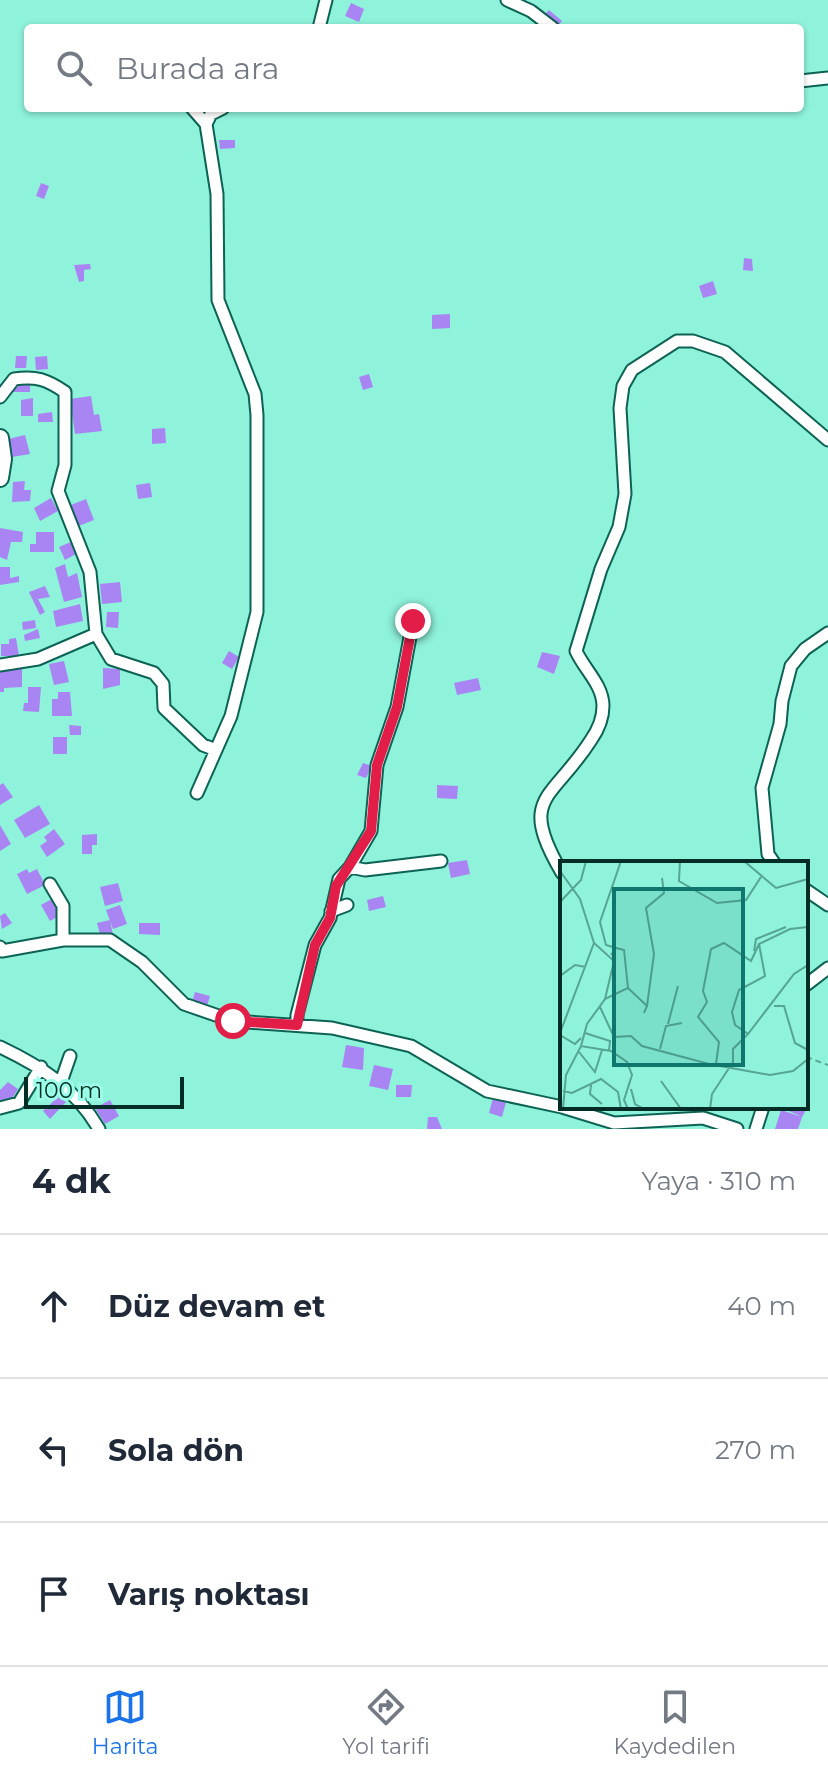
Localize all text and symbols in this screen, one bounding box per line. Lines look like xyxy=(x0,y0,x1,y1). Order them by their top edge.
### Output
search box xyxy=(24,24,804,112)
icon: search xyxy=(52,46,96,90)
text: Burada ara xyxy=(116,50,279,87)
route end xyxy=(395,603,431,639)
inset map xyxy=(560,861,808,1109)
route start xyxy=(215,1003,251,1039)
scale bar xyxy=(24,1073,184,1109)
text: 100 m xyxy=(36,1077,102,1104)
text: 4 dk xyxy=(32,1160,111,1202)
text: Yaya · 310 m xyxy=(642,1165,796,1197)
icon: ahead xyxy=(32,1284,76,1328)
text: Düz devam et xyxy=(108,1288,325,1325)
text: 40 m xyxy=(727,1290,796,1322)
icon: left xyxy=(32,1428,76,1472)
text: Sola dön xyxy=(108,1432,244,1469)
text: 270 m xyxy=(715,1434,796,1466)
icon: arrive xyxy=(32,1572,76,1616)
text: Varış noktası xyxy=(108,1576,310,1613)
tab: Harita xyxy=(92,1685,159,1760)
tab: Yol tarifi xyxy=(342,1685,430,1760)
tab: Kaydedilen xyxy=(614,1685,736,1760)

